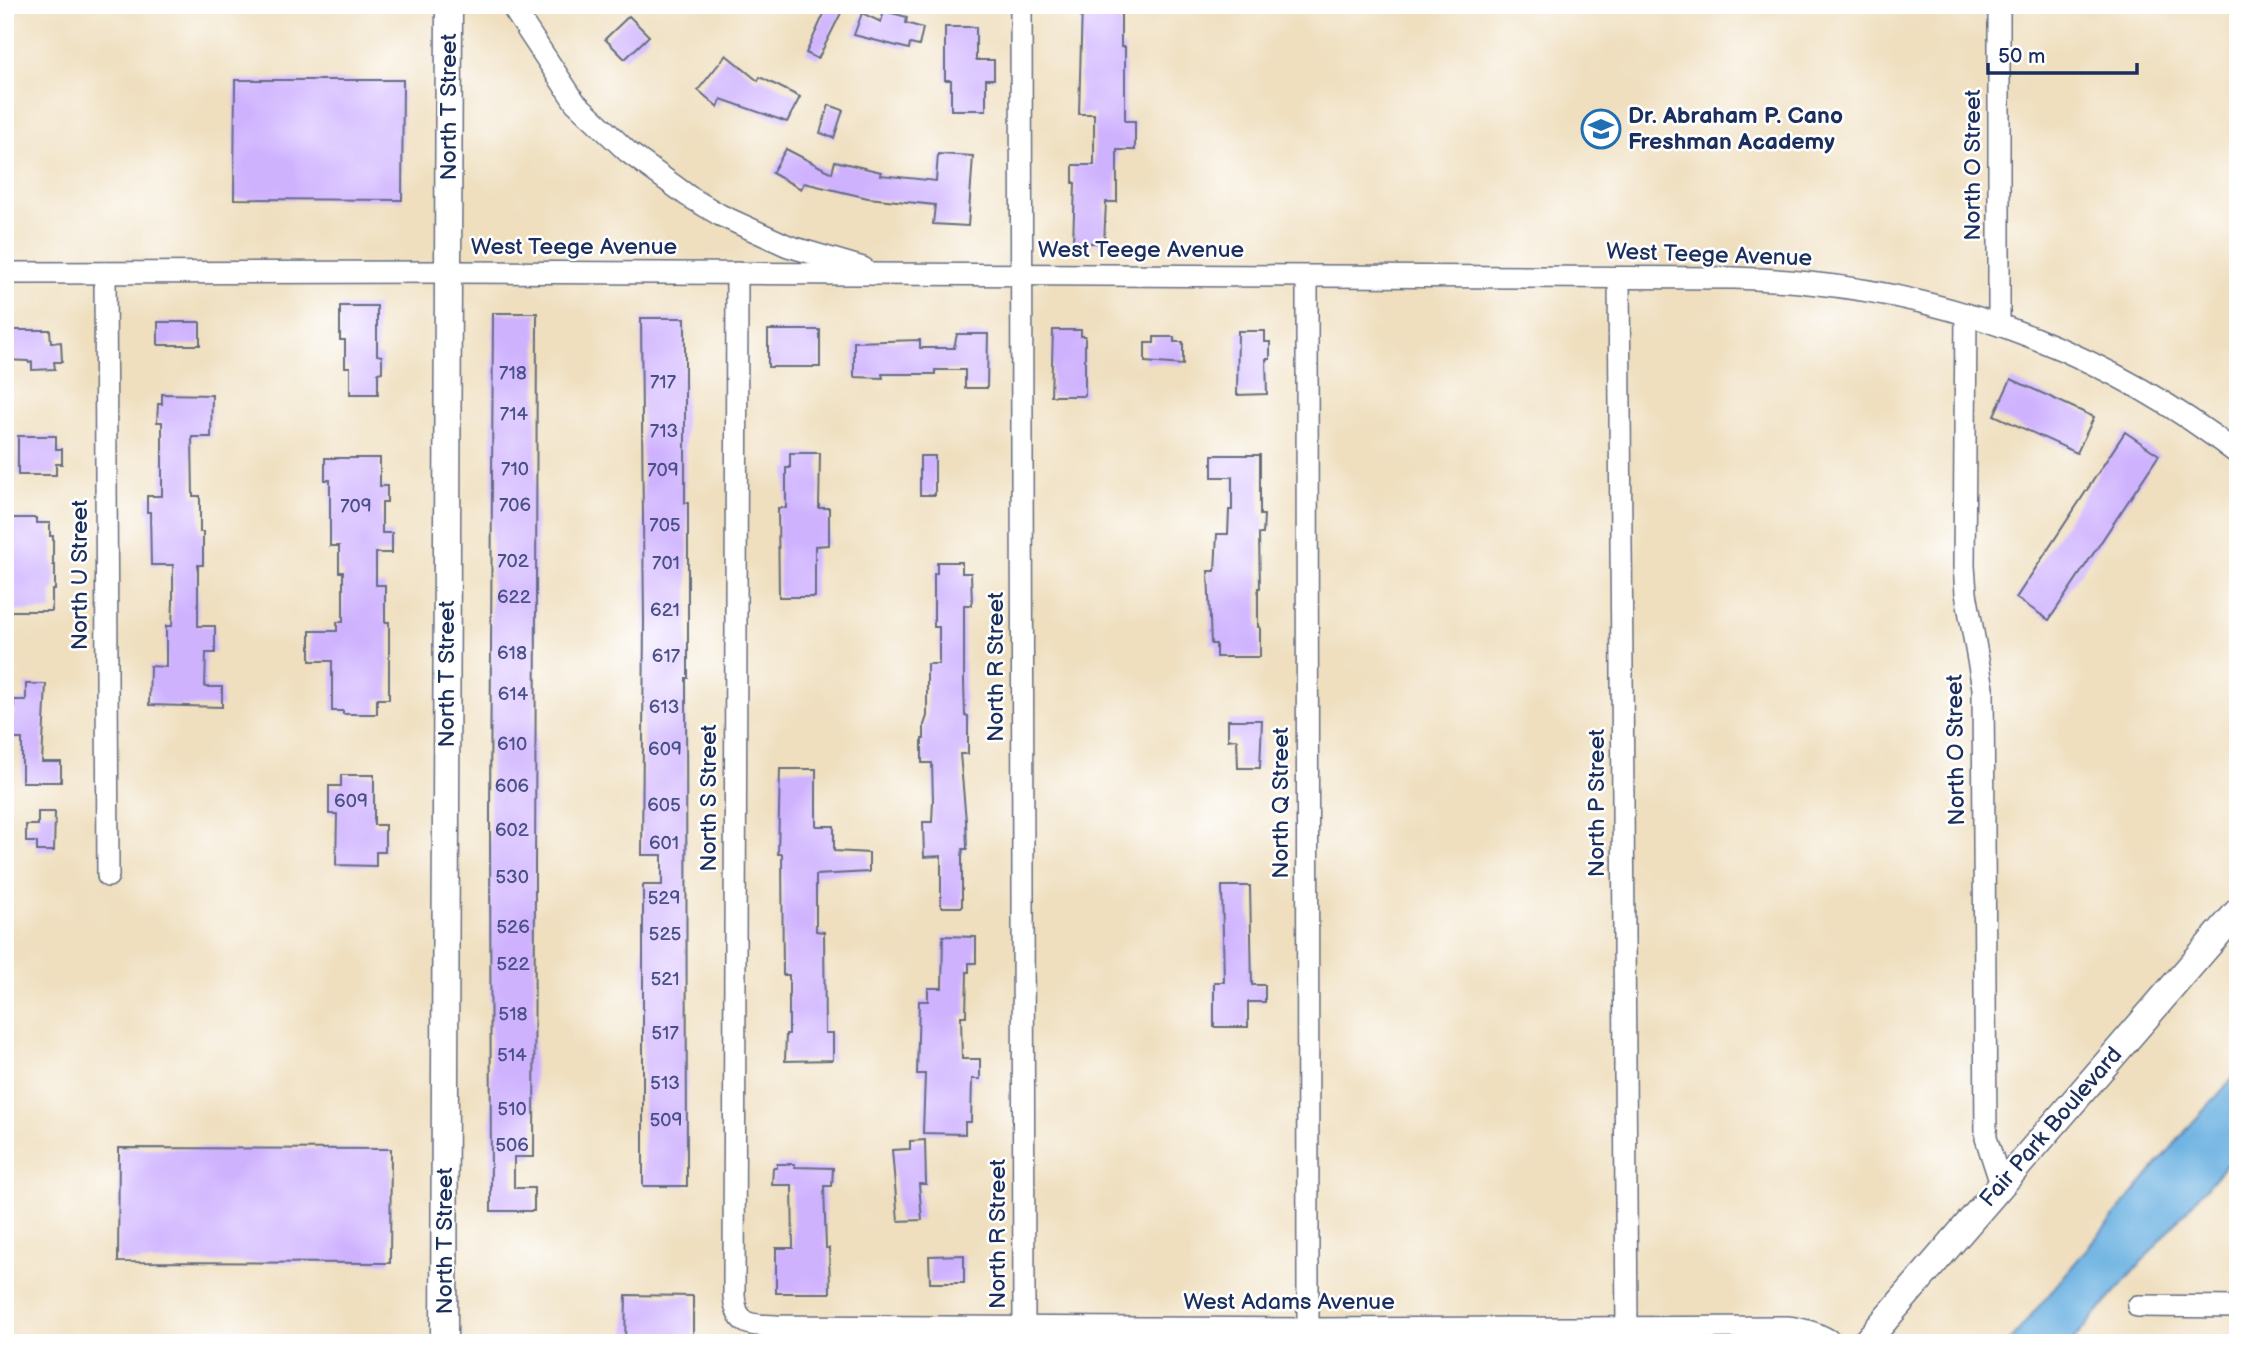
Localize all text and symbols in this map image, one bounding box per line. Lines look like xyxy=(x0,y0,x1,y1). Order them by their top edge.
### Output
scale bar xyxy=(1988,32,2136,76)
street label: North T Street xyxy=(435,34,463,180)
text: 50 m xyxy=(1998,44,2045,69)
street label: North O Street xyxy=(1959,89,1987,241)
place label: Dr. Abraham P. Cano Freshman Academy xyxy=(1628,102,1843,156)
school or university icon: Dr. Abraham P. Cano Freshman Academy xyxy=(1580,108,1622,150)
street label: West Teege Avenue xyxy=(471,233,677,261)
street label: West Teege Avenue xyxy=(1038,236,1244,264)
street label: West Teege Avenue xyxy=(1605,237,1813,273)
house number: 718 xyxy=(499,362,527,385)
house number: 717 xyxy=(650,371,677,394)
house number: 714 xyxy=(500,403,529,426)
house number: 713 xyxy=(650,420,678,443)
house number: 710 xyxy=(501,458,529,481)
house number: 709 xyxy=(647,459,679,482)
house number: 706 xyxy=(499,494,531,517)
house number: 709 xyxy=(340,495,372,518)
street label: North U Street xyxy=(66,500,94,650)
house number: 705 xyxy=(649,514,681,537)
house number: 702 xyxy=(497,550,530,573)
house number: 701 xyxy=(652,552,680,575)
house number: 622 xyxy=(497,586,532,609)
street label: North R Street xyxy=(982,592,1010,742)
house number: 621 xyxy=(650,599,680,622)
street label: North T Street xyxy=(433,601,461,747)
house number: 618 xyxy=(497,642,527,665)
house number: 617 xyxy=(652,645,681,668)
street label: North O Street xyxy=(1941,674,1971,826)
house number: 614 xyxy=(498,683,529,706)
house number: 613 xyxy=(649,696,679,719)
street label: North S Street xyxy=(695,724,723,872)
street label: North Q Street xyxy=(1267,727,1295,879)
street label: North P Street xyxy=(1583,729,1611,877)
house number: 610 xyxy=(497,733,527,756)
house number: 609 xyxy=(648,738,682,761)
house number: 606 xyxy=(495,775,529,798)
house number: 609 xyxy=(334,790,368,813)
house number: 605 xyxy=(647,794,681,817)
house number: 602 xyxy=(495,819,530,842)
house number: 601 xyxy=(649,832,679,855)
house number: 530 xyxy=(495,866,529,889)
house number: 529 xyxy=(647,887,681,910)
house number: 526 xyxy=(496,916,530,939)
house number: 525 xyxy=(649,923,682,946)
house number: 522 xyxy=(496,953,530,976)
house number: 521 xyxy=(650,968,680,991)
house number: 518 xyxy=(498,1003,528,1026)
house number: 517 xyxy=(651,1022,679,1045)
street label: Fair Park Boulevard xyxy=(1974,1041,2128,1213)
house number: 514 xyxy=(497,1044,527,1067)
house number: 513 xyxy=(650,1072,680,1095)
house number: 510 xyxy=(497,1098,527,1121)
house number: 509 xyxy=(649,1109,683,1132)
house number: 506 xyxy=(495,1134,529,1157)
street label: North R Street xyxy=(984,1159,1012,1309)
street label: North T Street xyxy=(431,1168,459,1314)
street label: West Adams Avenue xyxy=(1183,1288,1395,1316)

